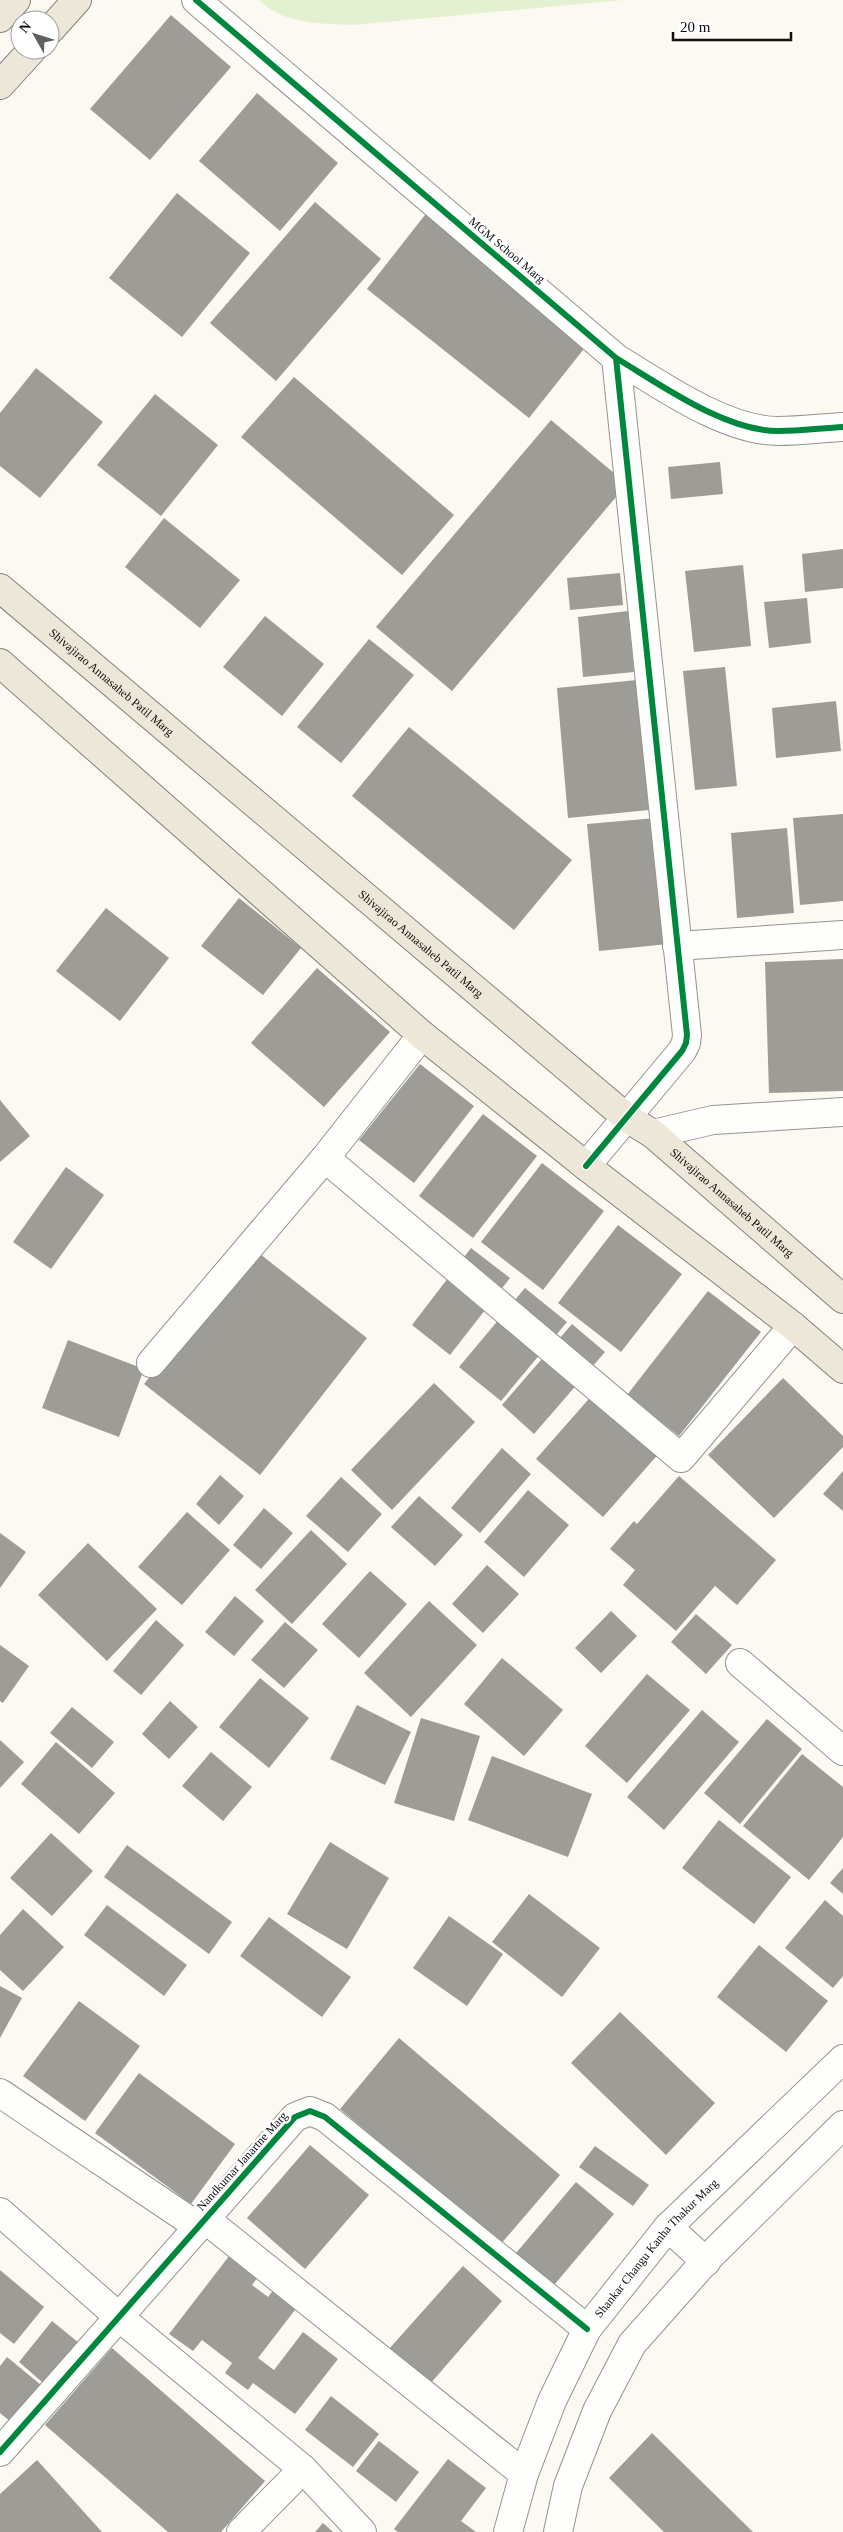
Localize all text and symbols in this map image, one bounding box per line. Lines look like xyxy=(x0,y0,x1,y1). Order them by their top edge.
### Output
north arrow xyxy=(10,10,60,60)
scale bar xyxy=(673,10,790,42)
text: N xyxy=(16,18,34,36)
text: 20 m xyxy=(680,19,711,35)
street label: MGM School Marg xyxy=(466,214,548,286)
street label: Shivajirao Annasaheb Patil Marg xyxy=(46,626,177,739)
street label: Shivajirao Annasaheb Patil Marg xyxy=(356,887,486,1000)
street label: Shivajirao Annasaheb Patil Marg xyxy=(667,1145,796,1260)
street label: Nandkumar Janartne Marg xyxy=(194,2109,290,2213)
street label: Shankar Changu Kanha Thakur Marg xyxy=(592,2176,721,2320)

